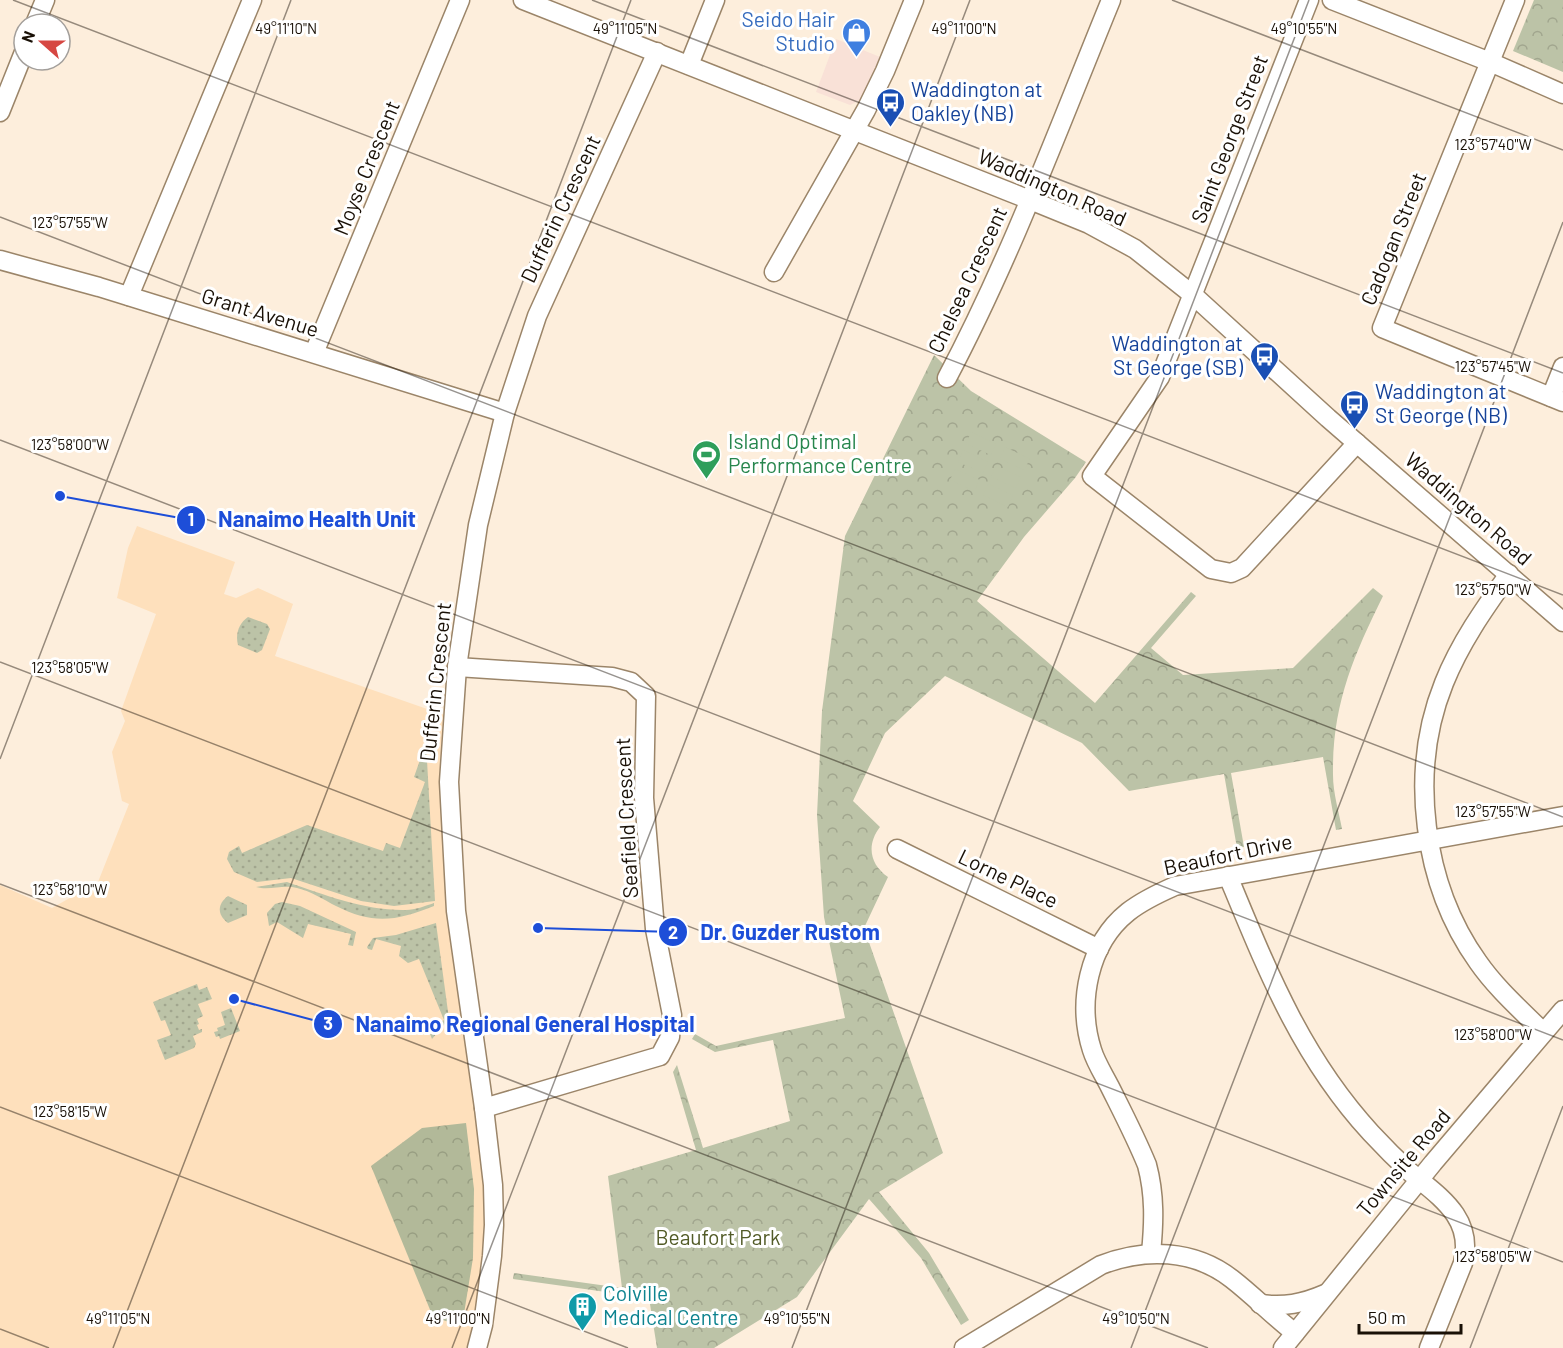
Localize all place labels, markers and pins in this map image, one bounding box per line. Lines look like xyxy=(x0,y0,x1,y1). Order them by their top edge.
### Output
place label: Seido Hair Studio xyxy=(742,6,835,55)
shop icon: Seido Hair Studio xyxy=(840,16,872,58)
place label: Waddington at Oakley (NB) xyxy=(911,76,1043,125)
bus stop icon: Waddington at Oakley (NB) xyxy=(874,86,906,128)
place label: Waddington at St George (SB) xyxy=(1111,330,1244,379)
bus stop icon: Waddington at St George (SB) xyxy=(1248,340,1280,382)
place label: Waddington at St George (NB) xyxy=(1375,378,1507,427)
bus stop icon: Waddington at St George (NB) xyxy=(1338,388,1370,430)
place label: Island Optimal Performance Centre xyxy=(728,428,912,477)
sports icon: Island Optimal Performance Centre xyxy=(691,438,723,480)
callout: Nanaimo Health Unit xyxy=(176,500,428,540)
callout: Dr. Guzder Rustom xyxy=(658,912,892,952)
callout: Nanaimo Regional General Hospital xyxy=(313,1004,706,1044)
place label: Colville Medical Centre xyxy=(603,1280,738,1329)
building icon: Colville Medical Centre xyxy=(566,1290,598,1332)

